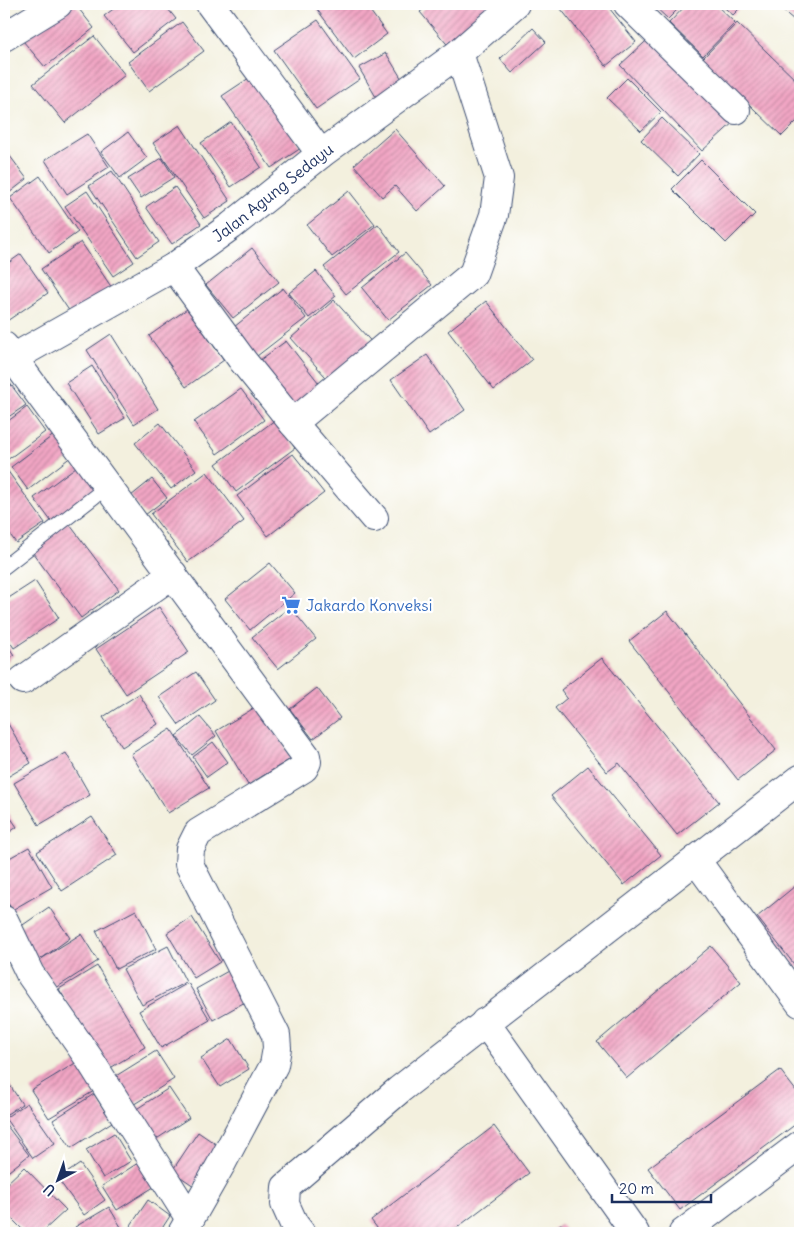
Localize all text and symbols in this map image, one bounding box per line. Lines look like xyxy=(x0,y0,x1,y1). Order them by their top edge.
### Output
street label: Jalan Agung Sedayu xyxy=(209,139,337,246)
supermarket icon: Jakardo Konveksi xyxy=(280,594,302,616)
place label: Jakardo Konveksi xyxy=(306,595,432,615)
north arrow xyxy=(32,1154,82,1204)
scale bar xyxy=(612,1172,710,1204)
text: 20 m xyxy=(619,1179,654,1198)
text: U xyxy=(40,1180,59,1200)

